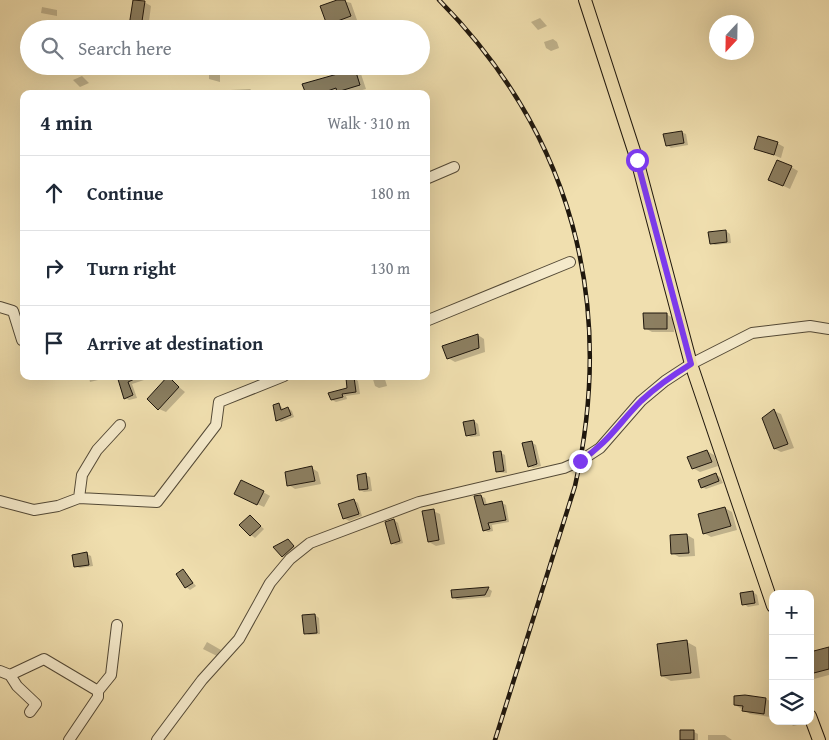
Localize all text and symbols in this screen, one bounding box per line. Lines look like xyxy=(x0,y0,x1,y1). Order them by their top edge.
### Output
north arrow xyxy=(709,15,754,60)
search box xyxy=(20,20,430,75)
icon: search xyxy=(38,34,66,62)
text: Search here xyxy=(78,34,172,62)
text: 4 min xyxy=(40,107,92,138)
text: Walk · 310 m xyxy=(327,111,410,135)
route start xyxy=(626,149,649,172)
icon: ahead xyxy=(40,179,68,207)
text: Continue xyxy=(87,179,164,207)
text: 180 m xyxy=(370,181,410,205)
icon: right xyxy=(40,254,68,282)
text: Turn right xyxy=(87,254,176,282)
text: 130 m xyxy=(370,256,410,280)
icon: arrive xyxy=(40,329,68,357)
text: Arrive at destination xyxy=(87,329,263,357)
route end xyxy=(569,450,592,473)
map controls xyxy=(769,590,814,725)
button: + xyxy=(769,590,814,635)
button: − xyxy=(769,635,814,680)
button: layers xyxy=(769,680,814,725)

